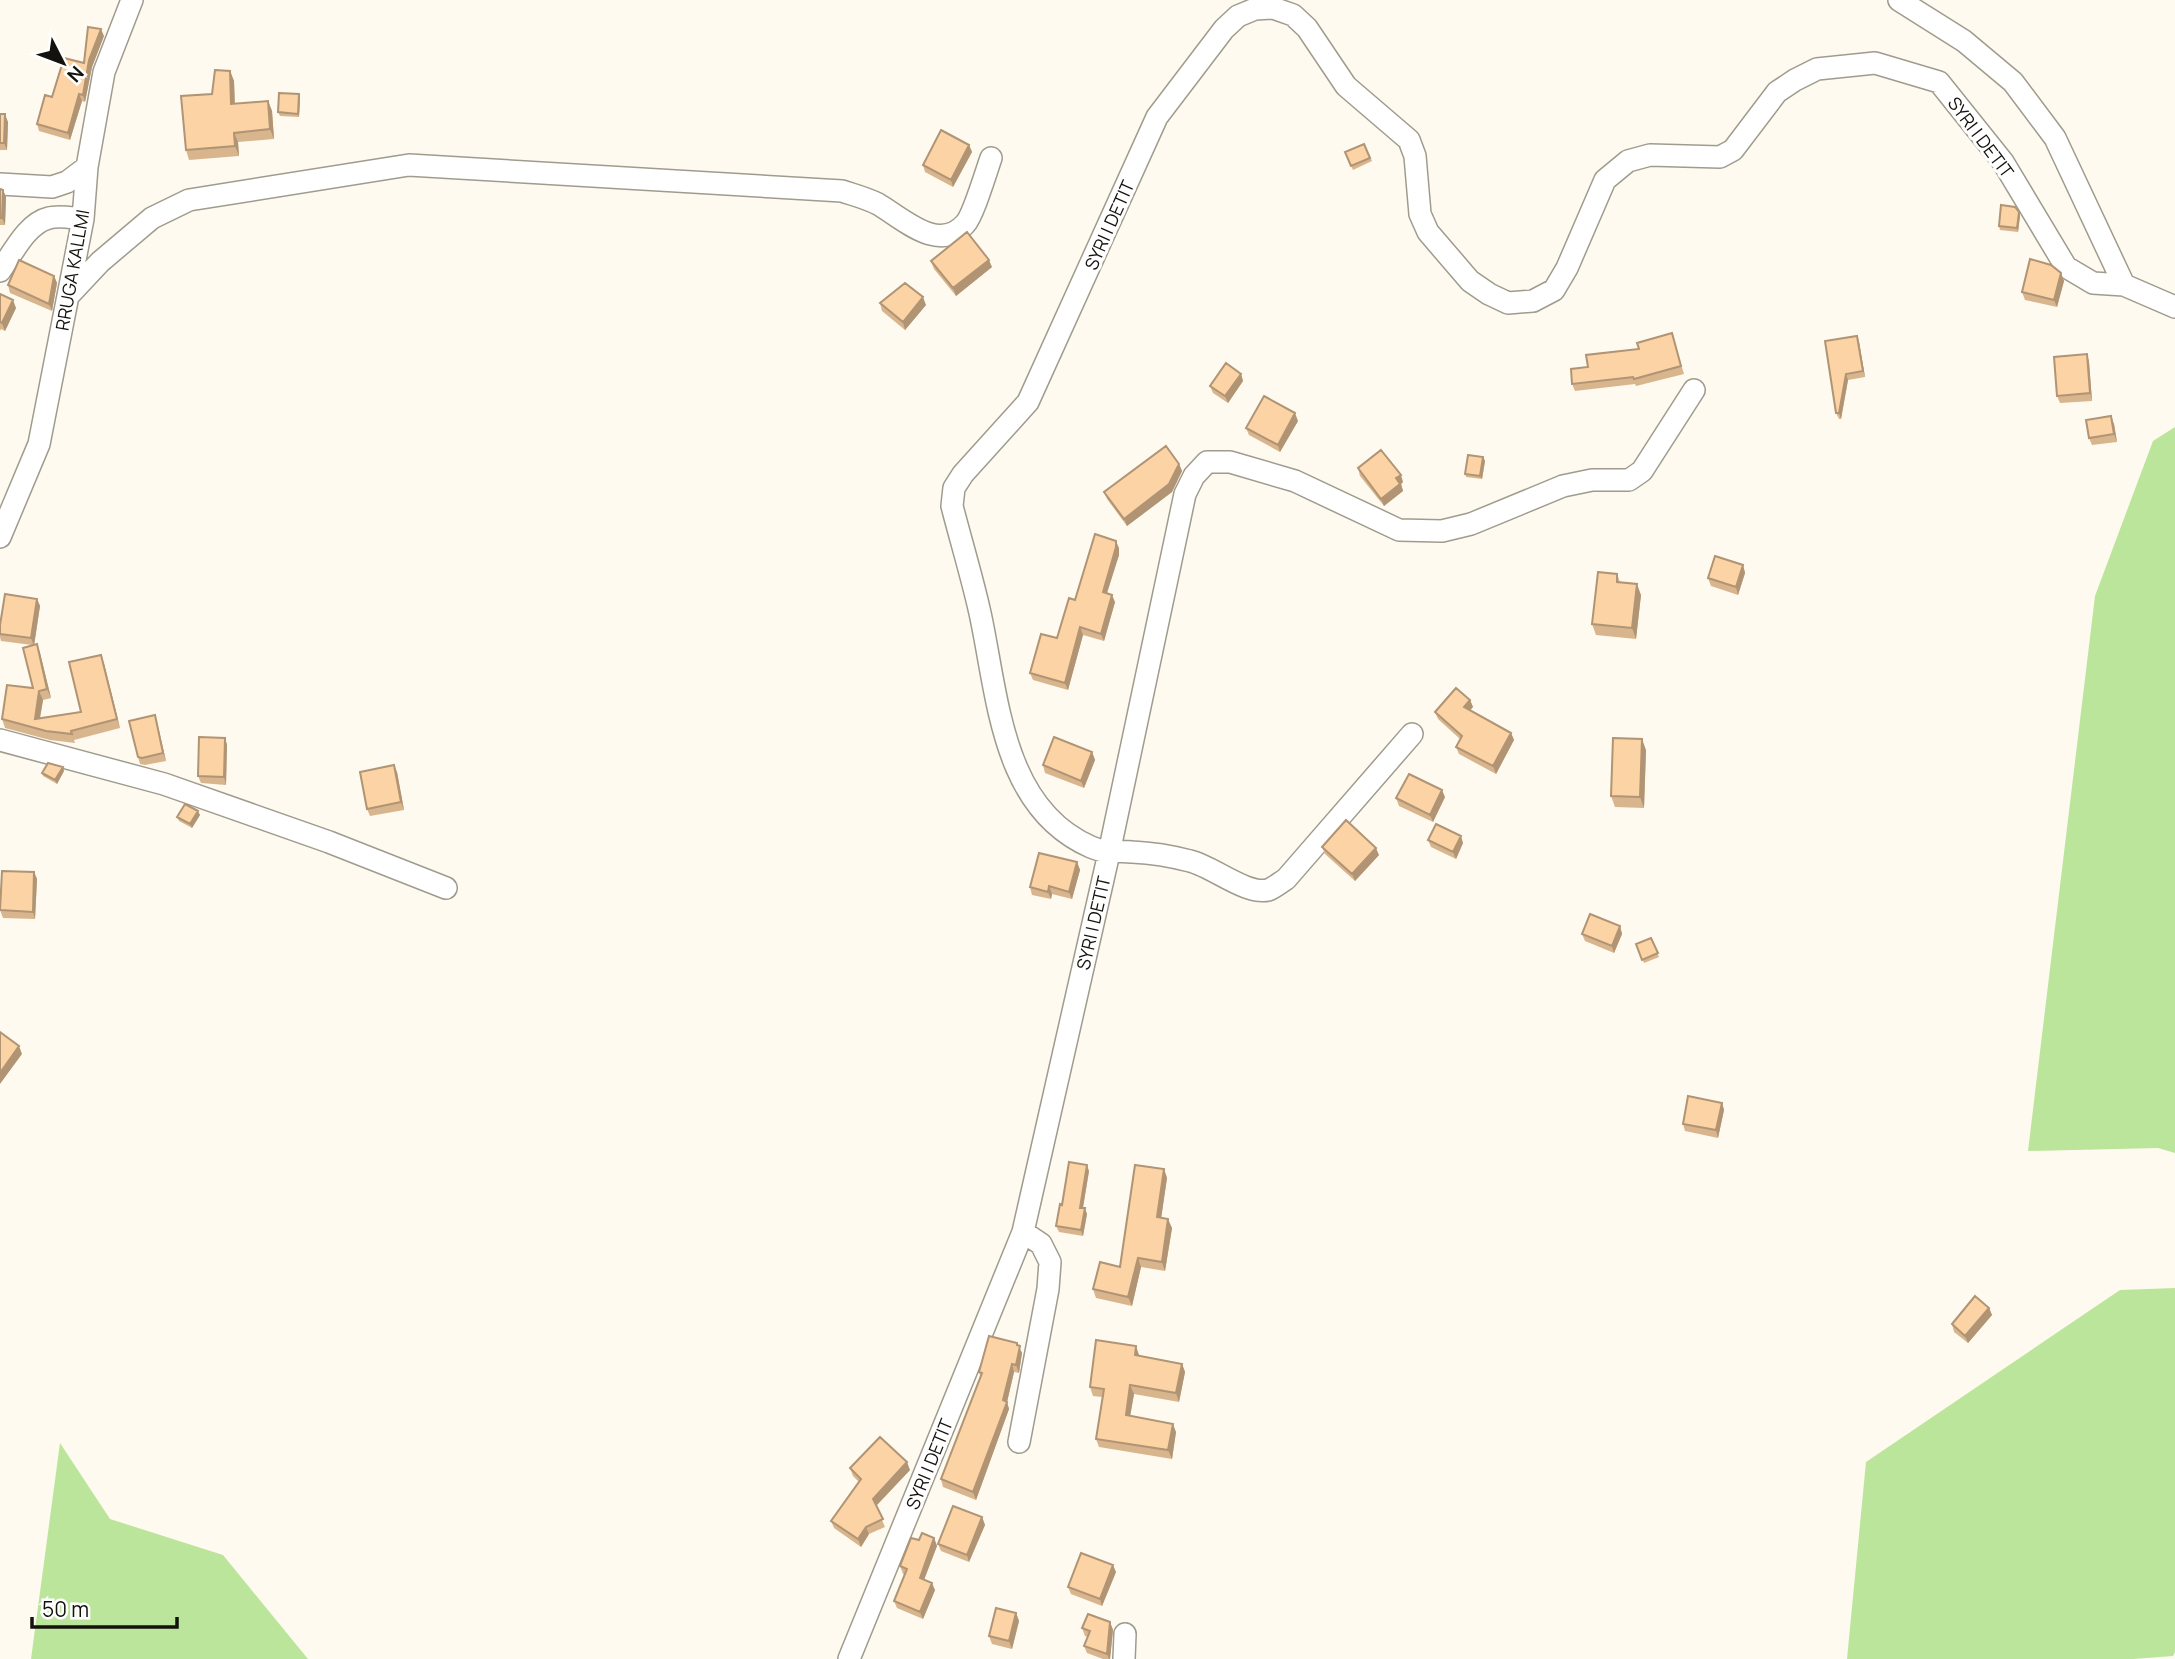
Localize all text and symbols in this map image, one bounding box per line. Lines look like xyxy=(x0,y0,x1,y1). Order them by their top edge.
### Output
north arrow xyxy=(28,28,98,98)
text: N xyxy=(61,61,90,88)
street label: SYRI I DETIT xyxy=(1943,92,2019,183)
street label: SYRI I DETIT xyxy=(1079,176,1139,274)
street label: RRUGA KALLMI xyxy=(50,208,94,332)
street label: SYRI I DETIT xyxy=(1071,873,1115,972)
street label: SYRI I DETIT xyxy=(900,1415,958,1513)
scale bar xyxy=(32,1586,177,1630)
text: 50 m xyxy=(42,1595,89,1623)

